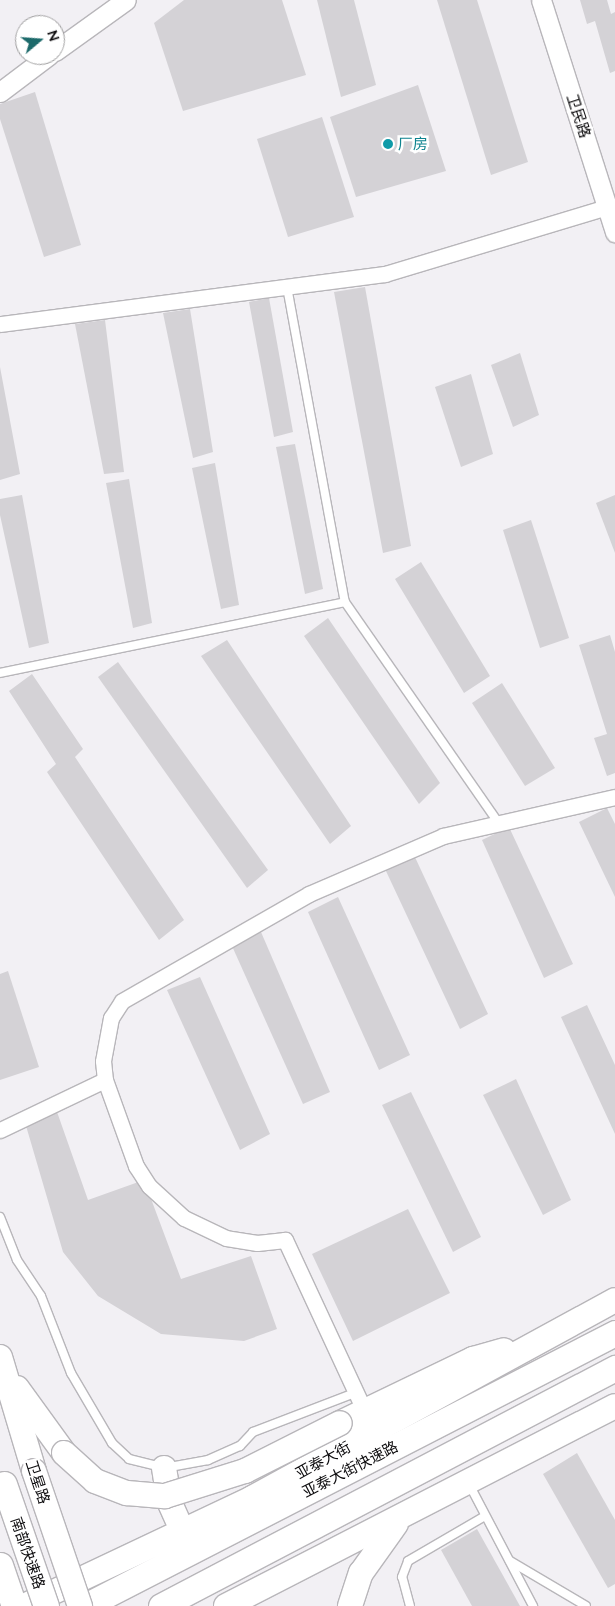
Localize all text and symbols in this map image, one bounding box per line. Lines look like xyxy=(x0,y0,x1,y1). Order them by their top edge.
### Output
north arrow xyxy=(15,15,65,65)
text: N xyxy=(43,28,64,43)
street label: 卫民路 xyxy=(563,92,595,140)
place label: 厂房 xyxy=(398,135,428,153)
marker: 厂房 xyxy=(382,138,394,150)
street label: 亚泰大街快速路 xyxy=(299,1437,401,1501)
street label: 亚泰大街 xyxy=(292,1438,354,1482)
street label: 卫星路 xyxy=(22,1458,54,1506)
street label: 南部快速路 xyxy=(7,1515,49,1591)

